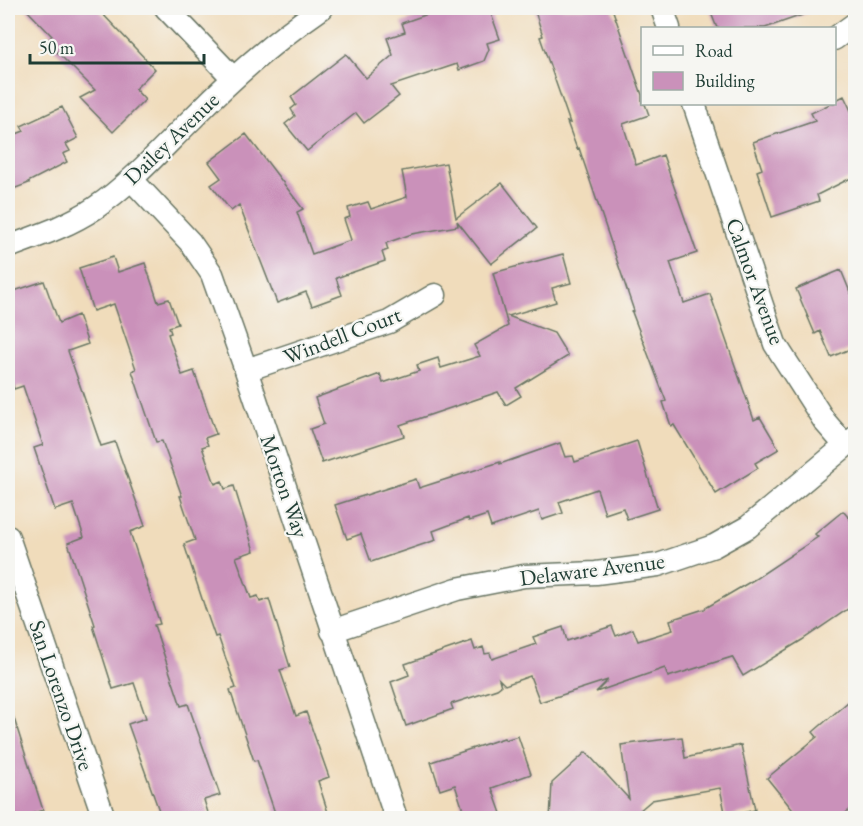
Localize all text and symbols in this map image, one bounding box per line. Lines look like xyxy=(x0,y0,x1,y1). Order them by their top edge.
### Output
scale bar xyxy=(30,27,204,65)
legend xyxy=(641,27,836,105)
text: 50 m xyxy=(39,36,74,59)
text: Road xyxy=(695,39,734,62)
text: Building xyxy=(695,69,755,92)
street label: Dailey Avenue xyxy=(117,85,226,191)
street label: Calmor Avenue xyxy=(719,214,792,349)
street label: Windell Court xyxy=(279,300,405,371)
street label: Morton Way xyxy=(253,431,316,542)
street label: Delaware Avenue xyxy=(518,546,667,593)
street label: San Lorenzo Drive xyxy=(22,616,101,774)

